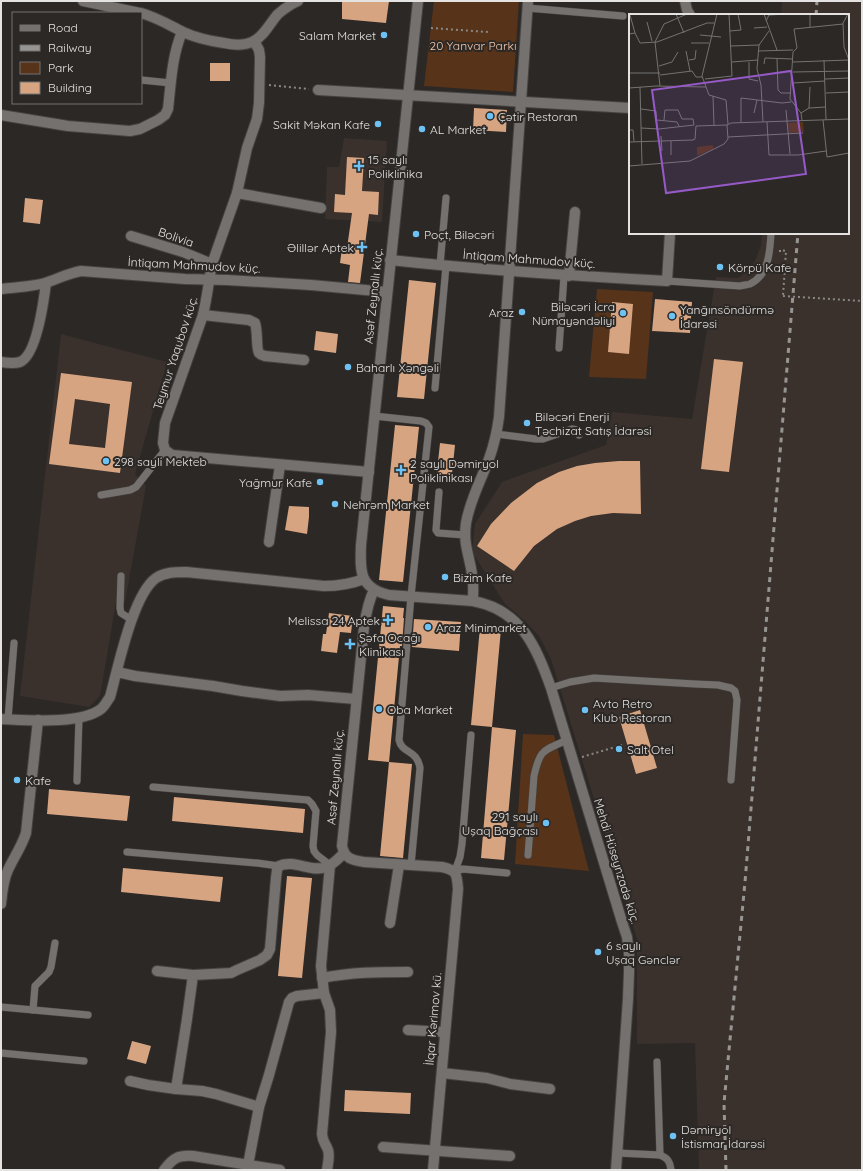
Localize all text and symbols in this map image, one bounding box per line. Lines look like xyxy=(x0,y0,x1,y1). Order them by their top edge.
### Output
legend xyxy=(12,12,142,104)
inset map xyxy=(629,14,849,234)
text: Road xyxy=(48,20,78,35)
place label: Salam Market xyxy=(299,28,376,43)
marker: Salam Market xyxy=(379,30,389,40)
park label: 20 Yanvar Parkı xyxy=(429,38,517,53)
text: Railway xyxy=(48,40,92,55)
text: Park xyxy=(48,60,73,75)
text: Building xyxy=(48,80,92,95)
place label: Çətir Restoran xyxy=(498,109,577,124)
marker: Çətir Restoran xyxy=(485,111,495,121)
place label: Sakit Məkan Kafe xyxy=(273,117,370,132)
marker: Sakit Məkan Kafe xyxy=(373,119,383,129)
place label: AL Market xyxy=(430,122,486,137)
marker: AL Market xyxy=(417,124,427,134)
place label: 15 saylı Poliklinika xyxy=(368,152,422,181)
marker: 15 saylı Poliklinika xyxy=(353,160,365,172)
street label: Bolivia xyxy=(156,224,196,250)
place label: Poçt, Biləcəri xyxy=(424,227,494,242)
marker: Poçt, Biləcəri xyxy=(411,229,421,239)
place label: Əlillər Aptek xyxy=(287,240,354,255)
marker: Əlillər Aptek xyxy=(357,242,367,252)
street label: Asəf Zeynallı küç. xyxy=(361,247,385,345)
street label: İntiqam Mahmudov küç. xyxy=(462,247,596,271)
street label: İntiqam Mahmudov küç. xyxy=(127,254,261,276)
place label: Körpü Kafe xyxy=(728,260,792,275)
marker: Körpü Kafe xyxy=(715,262,725,272)
street label: Teymur Yaqubov küç. xyxy=(150,294,200,412)
place label: Biləcəri İcra Nümayəndəliyi xyxy=(532,299,615,328)
place label: Yanğınsöndürmə İdarəsi xyxy=(680,302,774,331)
place label: Araz xyxy=(489,305,514,320)
marker: Araz xyxy=(517,307,527,317)
marker: Biləcəri İcra Nümayəndəliyi xyxy=(618,308,628,318)
marker: Yanğınsöndürmə İdarəsi xyxy=(667,311,677,321)
place label: Baharlı Xəngəli xyxy=(356,360,439,375)
marker: Baharlı Xəngəli xyxy=(343,362,353,372)
place label: Biləcəri Enerji Təchizat Satış İdarəsi xyxy=(535,409,652,438)
marker: Biləcəri Enerji Təchizat Satış İdarəsi xyxy=(522,418,532,428)
place label: 298 sayli Mekteb xyxy=(114,454,207,469)
marker: 298 sayli Mekteb xyxy=(101,456,111,466)
place label: 2 saylı Dəmiryol Poliklinikası xyxy=(410,456,499,485)
marker: 2 saylı Dəmiryol Poliklinikası xyxy=(395,464,407,476)
place label: Yağmur Kafe xyxy=(239,475,312,490)
marker: Yağmur Kafe xyxy=(315,477,325,487)
place label: Nehrəm Market xyxy=(343,497,430,512)
marker: Nehrəm Market xyxy=(330,499,340,509)
place label: Bizim Kafe xyxy=(453,570,512,585)
marker: Bizim Kafe xyxy=(440,572,450,582)
place label: Melissa 24 Aptek xyxy=(288,613,380,628)
marker: Melissa 24 Aptek xyxy=(383,615,393,625)
place label: Araz Minimarket xyxy=(436,620,526,635)
marker: Araz Minimarket xyxy=(423,622,433,632)
place label: Şəfa Ocağı Klinikası xyxy=(359,630,420,659)
marker: Şəfa Ocağı Klinikası xyxy=(344,638,356,650)
place label: Avto Retro Klub Restoran xyxy=(593,696,672,725)
place label: Oba Market xyxy=(387,702,453,717)
marker: Oba Market xyxy=(374,704,384,714)
marker: Avto Retro Klub Restoran xyxy=(580,705,590,715)
street label: Asəf Zeynallı küç. xyxy=(323,728,347,826)
place label: Salt Otel xyxy=(627,742,674,757)
marker: Salt Otel xyxy=(614,744,624,754)
place label: Kafe xyxy=(25,773,51,788)
marker: Kafe xyxy=(12,775,22,785)
street label: Mehdi Hüseynzadə küç. xyxy=(591,797,643,925)
place label: 291 saylı Uşaq Bağçası xyxy=(462,809,538,838)
marker: 291 saylı Uşaq Bağçası xyxy=(541,818,551,828)
place label: 6 saylı Uşaq Gənclər xyxy=(606,938,681,967)
marker: 6 saylı Uşaq Gənclər xyxy=(593,947,603,957)
street label: İlqar Kərimov kü. xyxy=(421,972,445,1066)
place label: Dəmiryol İstismar İdarəsi xyxy=(681,1122,765,1151)
marker: Dəmiryol İstismar İdarəsi xyxy=(668,1131,678,1141)

